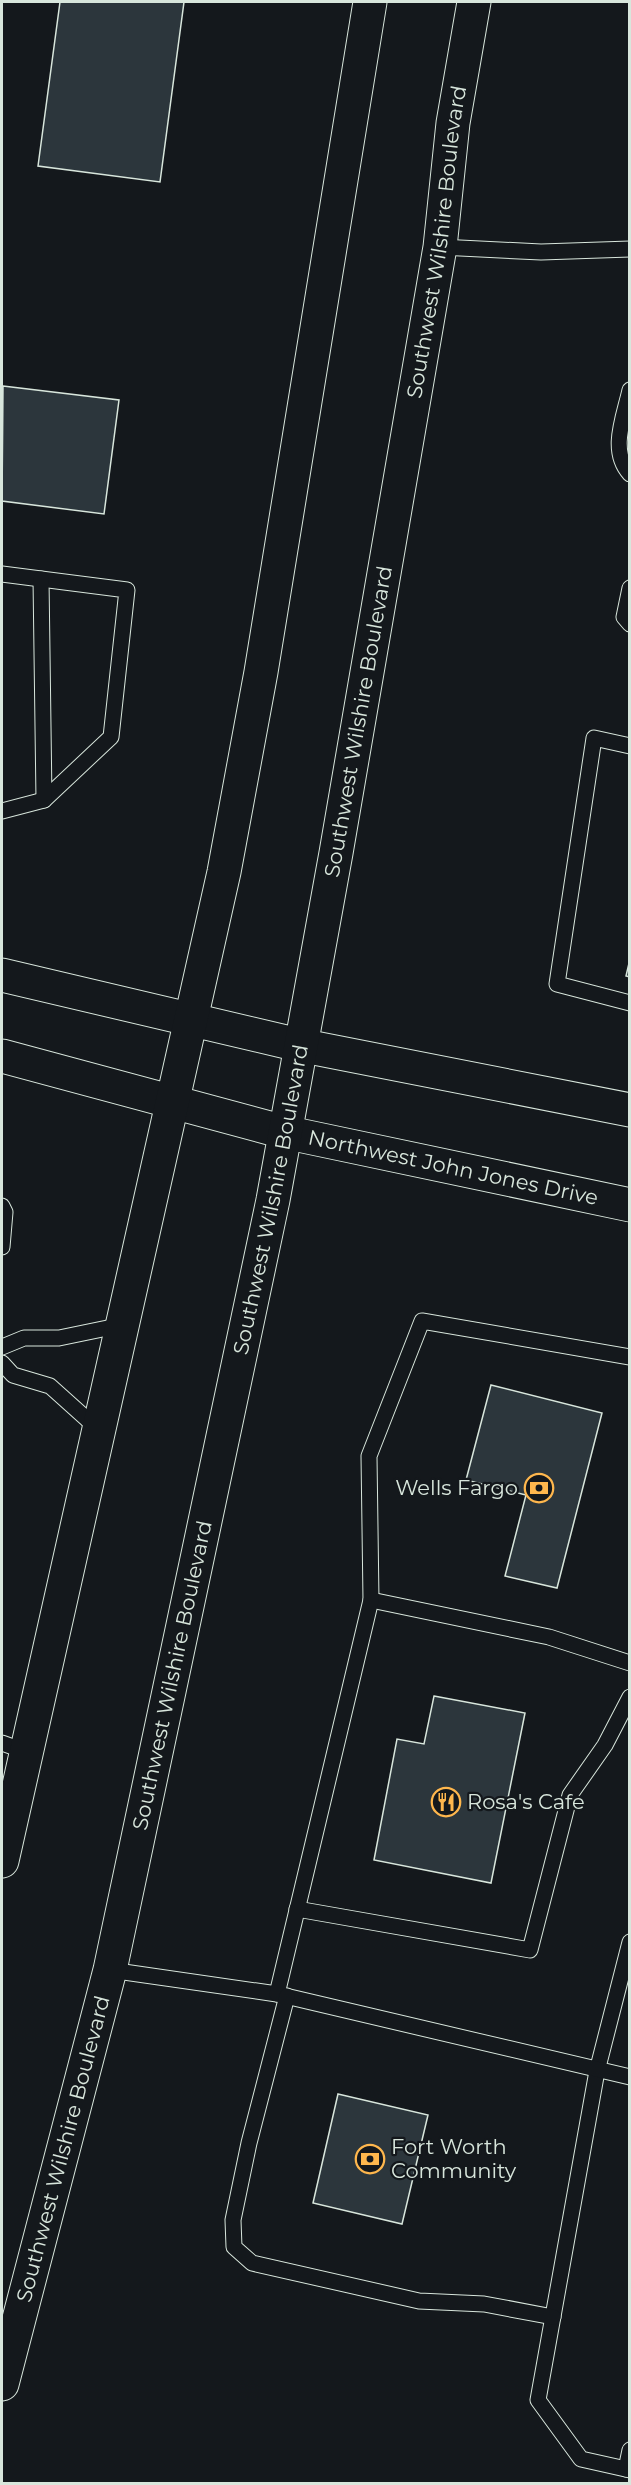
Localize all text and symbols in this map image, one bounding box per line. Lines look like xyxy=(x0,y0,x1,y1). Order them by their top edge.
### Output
street label: Southwest Wilshire Boulevard xyxy=(401,84,471,400)
street label: Southwest Wilshire Boulevard xyxy=(319,564,397,879)
street label: Southwest Wilshire Boulevard xyxy=(228,1042,313,1357)
street label: Northwest John Jones Drive xyxy=(306,1124,601,1210)
bank icon: Wells Fargo xyxy=(523,1472,555,1504)
place label: Wells Fargo xyxy=(395,1475,518,1500)
street label: Southwest Wilshire Boulevard xyxy=(127,1518,217,1832)
restaurant icon: Rosa's Cafe xyxy=(430,1786,462,1818)
place label: Rosa's Cafe xyxy=(467,1789,585,1814)
street label: Southwest Wilshire Boulevard xyxy=(11,1993,115,2305)
place label: Fort Worth Community xyxy=(391,2134,517,2183)
bank icon: Fort Worth Community xyxy=(354,2143,386,2175)

